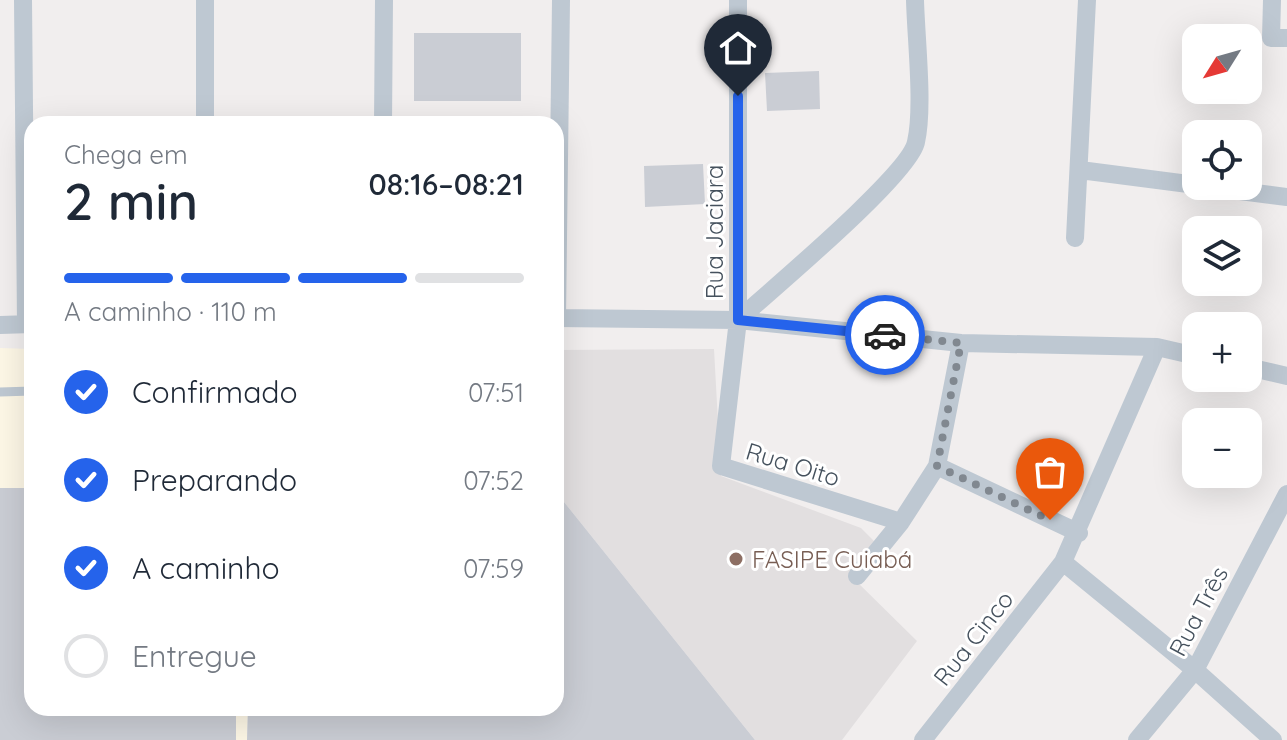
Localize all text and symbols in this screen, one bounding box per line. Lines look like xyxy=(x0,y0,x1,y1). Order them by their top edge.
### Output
pin xyxy=(704,14.0,772,96)
north arrow xyxy=(1182,24,1262,104)
map controls xyxy=(1182,24,1262,488)
icon: home xyxy=(716,26,760,70)
button: locate xyxy=(1182,120,1262,200)
text: Chega em xyxy=(64,138,188,171)
text: 08:16–08:21 xyxy=(368,165,524,203)
street label: Rua Jaciara xyxy=(699,165,729,299)
text: 2 min xyxy=(64,168,198,233)
button: layers xyxy=(1182,216,1262,296)
text: A caminho · 110 m xyxy=(64,295,277,328)
courier xyxy=(845,295,925,375)
button: + xyxy=(1182,312,1262,392)
icon: car xyxy=(863,313,907,357)
icon: check xyxy=(64,370,108,414)
text: Confirmado xyxy=(132,373,298,411)
text: 07:51 xyxy=(468,376,524,409)
button: − xyxy=(1182,408,1262,488)
street label: Rua Oito xyxy=(742,436,844,492)
pin xyxy=(1016,438,1084,520)
icon: bag xyxy=(1028,450,1072,494)
icon: check xyxy=(64,458,108,502)
text: Preparando xyxy=(132,461,297,499)
text: 07:52 xyxy=(463,464,524,497)
place label: FASIPE Cuiabá xyxy=(752,544,912,574)
icon: check xyxy=(64,546,108,590)
text: A caminho xyxy=(132,549,280,587)
marker: FASIPE Cuiabá xyxy=(727,550,745,568)
text: 07:59 xyxy=(463,552,524,585)
street label: Rua Três xyxy=(1162,561,1234,661)
street label: Rua Cinco xyxy=(927,585,1019,691)
text: Entregue xyxy=(132,637,257,675)

